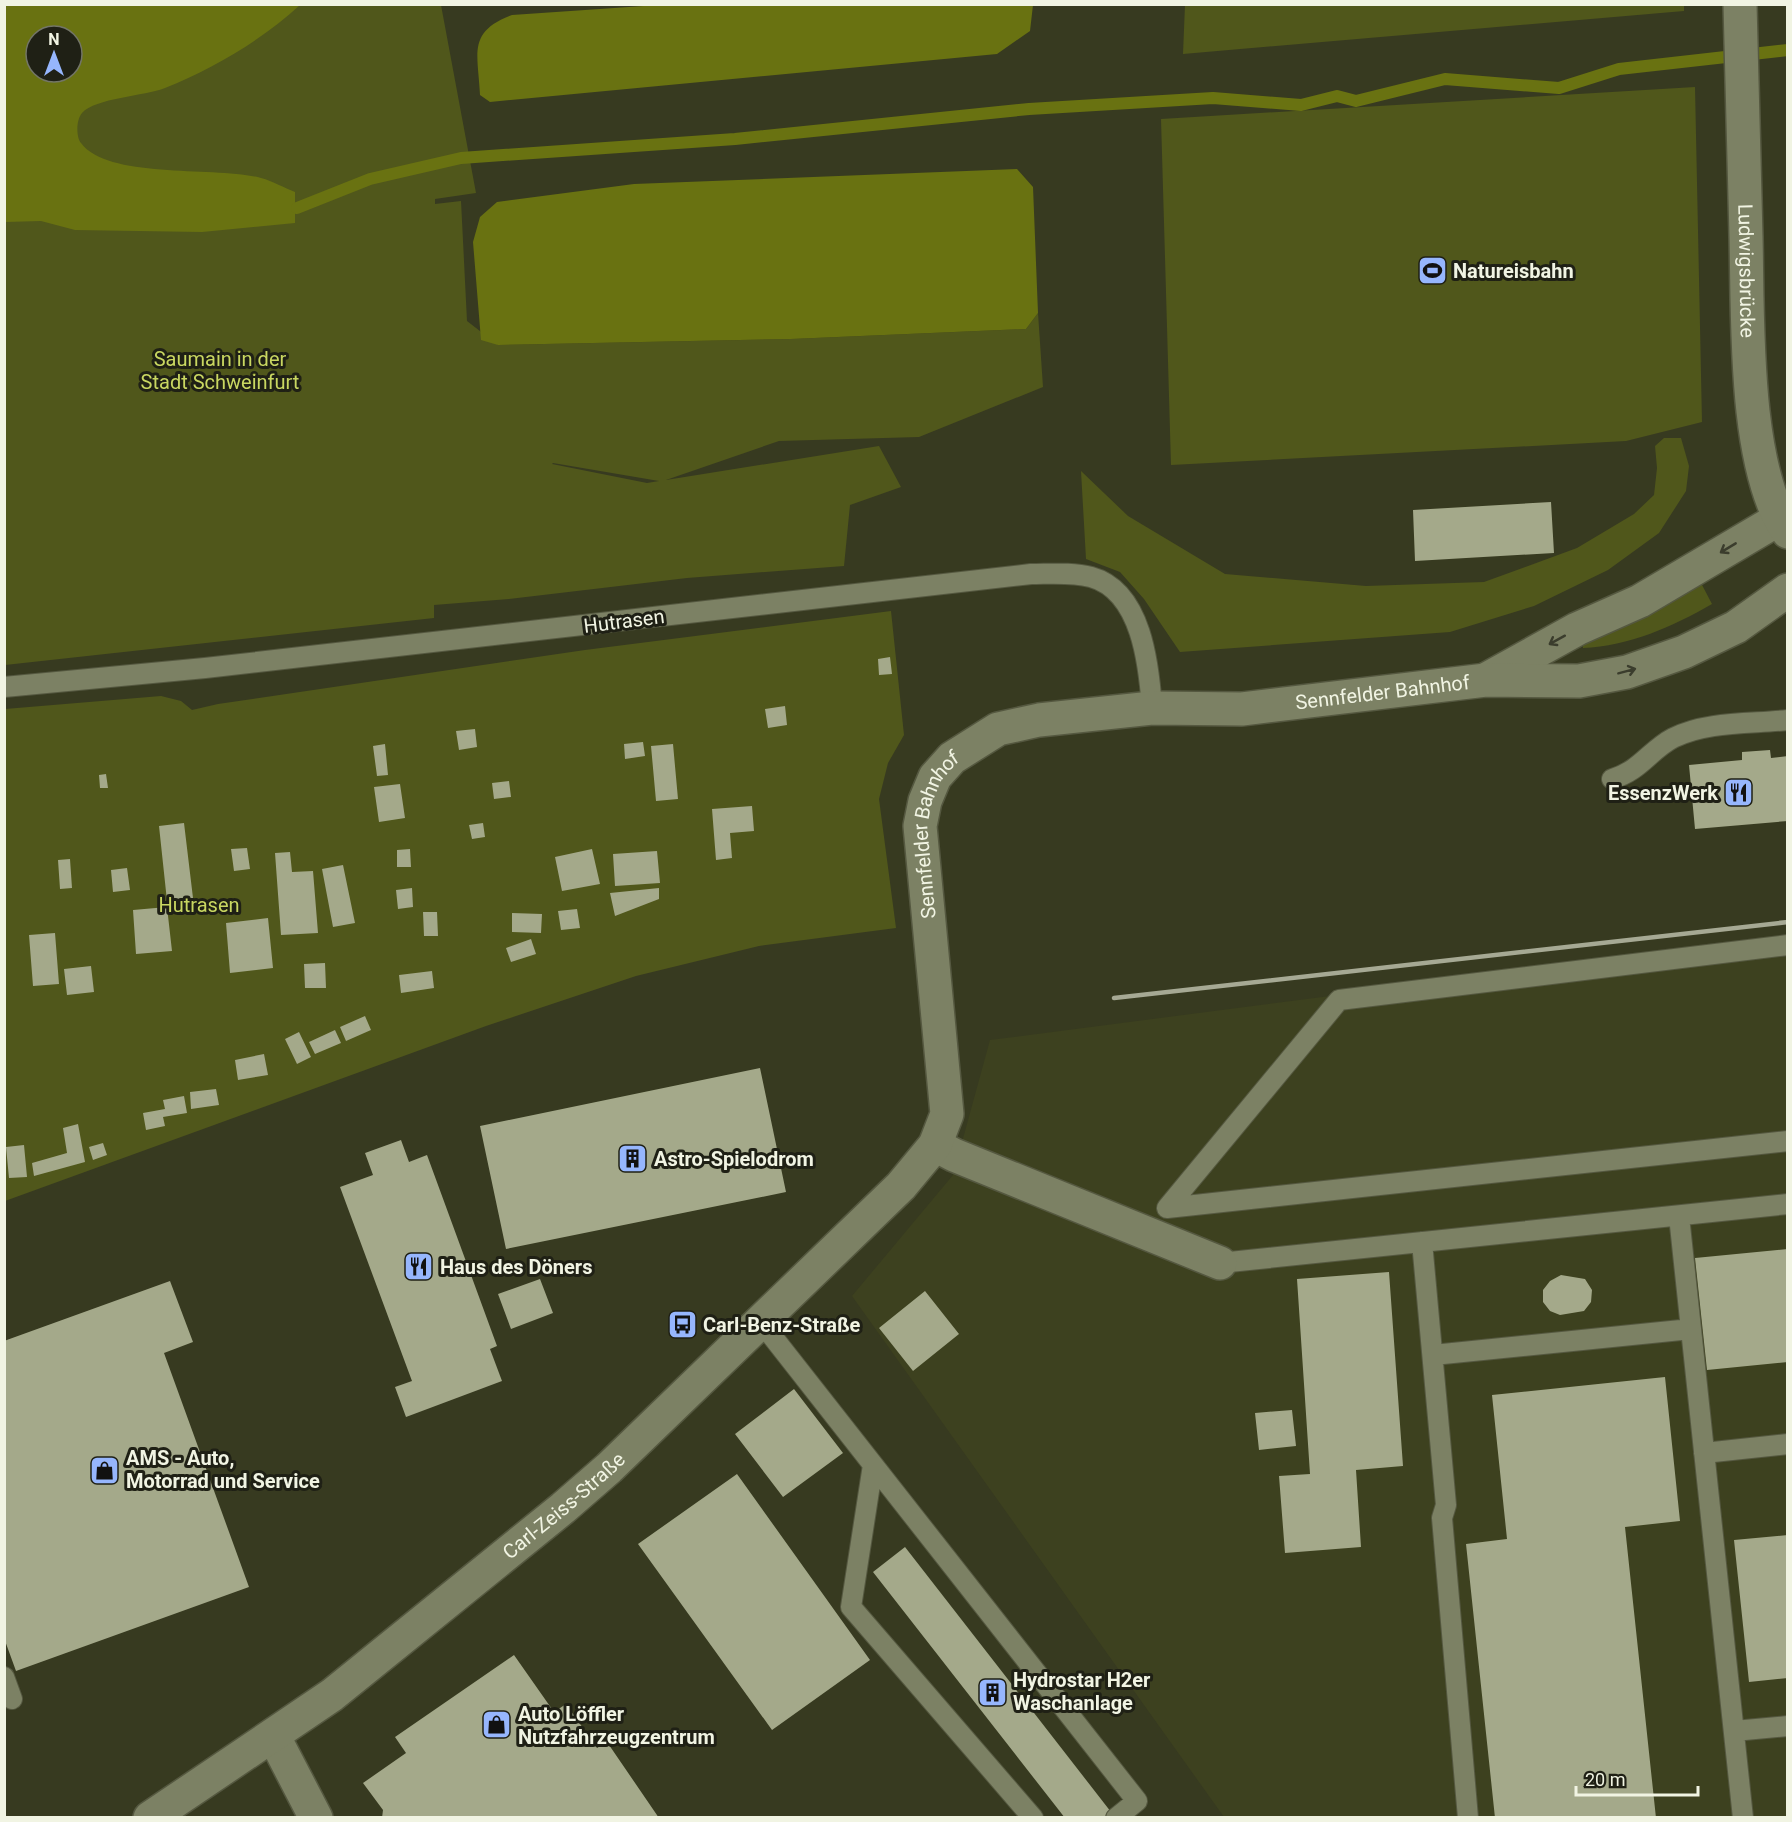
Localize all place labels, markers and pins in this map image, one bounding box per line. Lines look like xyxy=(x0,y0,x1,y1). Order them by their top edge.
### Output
sports icon: Natureisbahn xyxy=(1416,255,1448,287)
place label: Natureisbahn xyxy=(1453,259,1574,283)
restaurant icon: EssenzWerk xyxy=(1723,777,1755,809)
place label: EssenzWerk xyxy=(1608,781,1718,805)
building icon: Astro-Spielodrom xyxy=(617,1143,649,1175)
place label: Astro-Spielodrom xyxy=(654,1147,814,1171)
restaurant icon: Haus des Döners xyxy=(403,1251,435,1283)
place label: Haus des Döners xyxy=(440,1255,592,1279)
bus stop icon: Carl-Benz-Straße xyxy=(666,1309,698,1341)
place label: Carl-Benz-Straße xyxy=(703,1313,861,1337)
place label: AMS - Auto, Motorrad und Service xyxy=(126,1446,320,1493)
shop icon: AMS - Auto, Motorrad und Service xyxy=(89,1454,121,1486)
place label: Hydrostar H2er Waschanlage xyxy=(1013,1668,1151,1715)
building icon: Hydrostar H2er Waschanlage xyxy=(976,1676,1008,1708)
place label: Auto Löffler Nutzfahrzeugzentrum xyxy=(518,1702,715,1749)
shop icon: Auto Löffler Nutzfahrzeugzentrum xyxy=(481,1709,513,1741)

